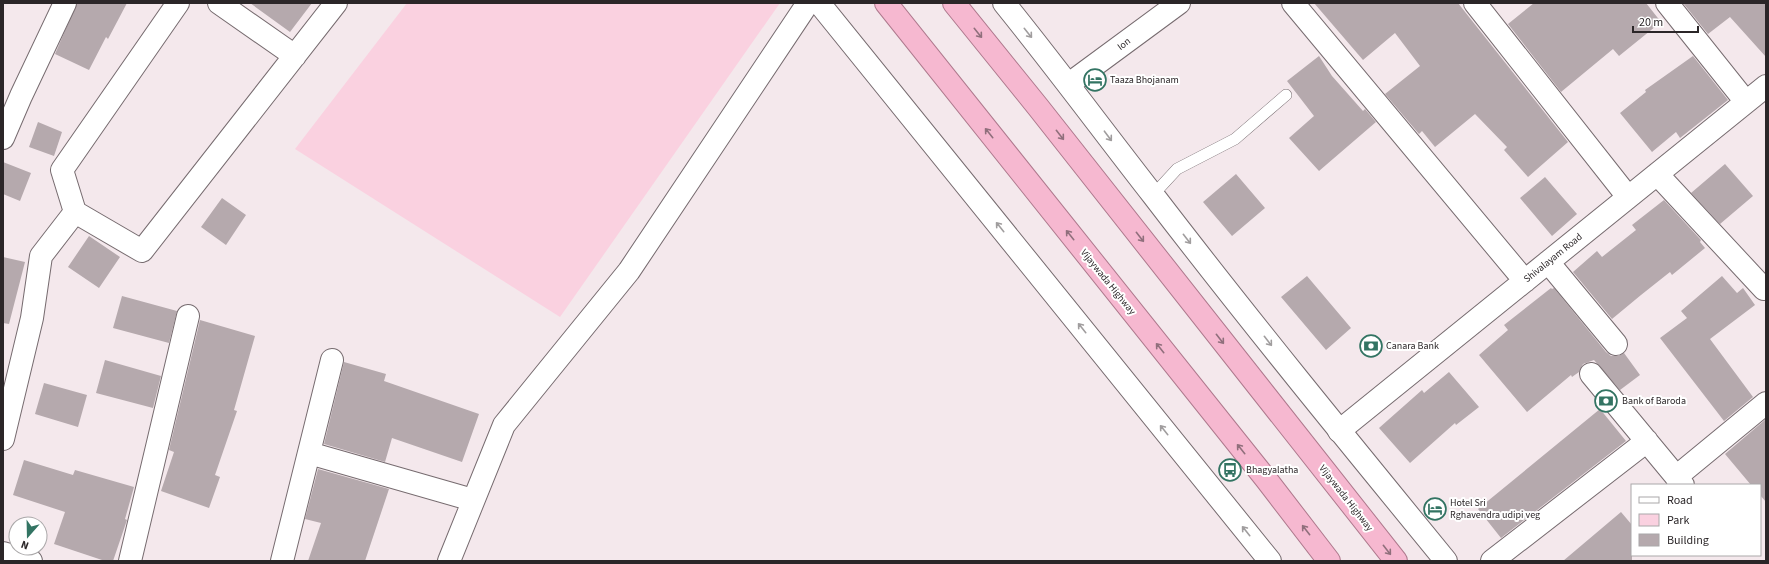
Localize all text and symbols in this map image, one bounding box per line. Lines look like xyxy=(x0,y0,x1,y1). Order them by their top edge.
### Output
scale bar xyxy=(1633,8,1698,34)
text: 20 m xyxy=(1639,14,1663,31)
one-way arrow xyxy=(974,28,983,39)
one-way arrow xyxy=(1024,28,1032,39)
street label: Ion xyxy=(1114,34,1134,54)
hotel icon: Taaza Bhojanam xyxy=(1082,67,1108,93)
place label: Taaza Bhojanam xyxy=(1110,73,1179,87)
one-way arrow xyxy=(985,128,994,139)
one-way arrow xyxy=(1055,129,1064,140)
one-way arrow xyxy=(1104,130,1112,141)
one-way arrow xyxy=(996,222,1005,233)
one-way arrow xyxy=(1066,229,1075,240)
street label: Shivalayam Road xyxy=(1521,230,1585,286)
one-way arrow xyxy=(1136,231,1144,242)
one-way arrow xyxy=(1183,233,1192,244)
street label: Vijaywada Highway xyxy=(1077,246,1139,318)
one-way arrow xyxy=(1078,323,1087,334)
one-way arrow xyxy=(1216,333,1225,344)
bank icon: Canara Bank xyxy=(1358,333,1384,359)
one-way arrow xyxy=(1264,335,1272,346)
place label: Canara Bank xyxy=(1386,339,1439,353)
one-way arrow xyxy=(1156,342,1164,353)
bank icon: Bank of Baroda xyxy=(1593,388,1619,414)
place label: Bank of Baroda xyxy=(1622,394,1686,408)
one-way arrow xyxy=(1159,424,1168,435)
one-way arrow xyxy=(1237,444,1245,455)
bus stop icon: Bhagyalatha xyxy=(1217,457,1243,483)
street label: Vijaywada Highway xyxy=(1316,462,1377,534)
place label: Bhagyalatha xyxy=(1246,463,1298,477)
legend xyxy=(1631,484,1761,556)
text: Road xyxy=(1667,492,1693,509)
hotel icon: Hotel Sri Rghavendra udipi veg xyxy=(1422,496,1448,522)
place label: Hotel Sri Rghavendra udipi veg xyxy=(1450,496,1540,522)
text: Park xyxy=(1667,512,1689,529)
north arrow xyxy=(8,516,48,556)
one-way arrow xyxy=(1241,525,1250,536)
one-way arrow xyxy=(1301,525,1310,536)
text: Building xyxy=(1667,532,1709,549)
text: N xyxy=(19,537,31,553)
one-way arrow xyxy=(1383,544,1391,555)

